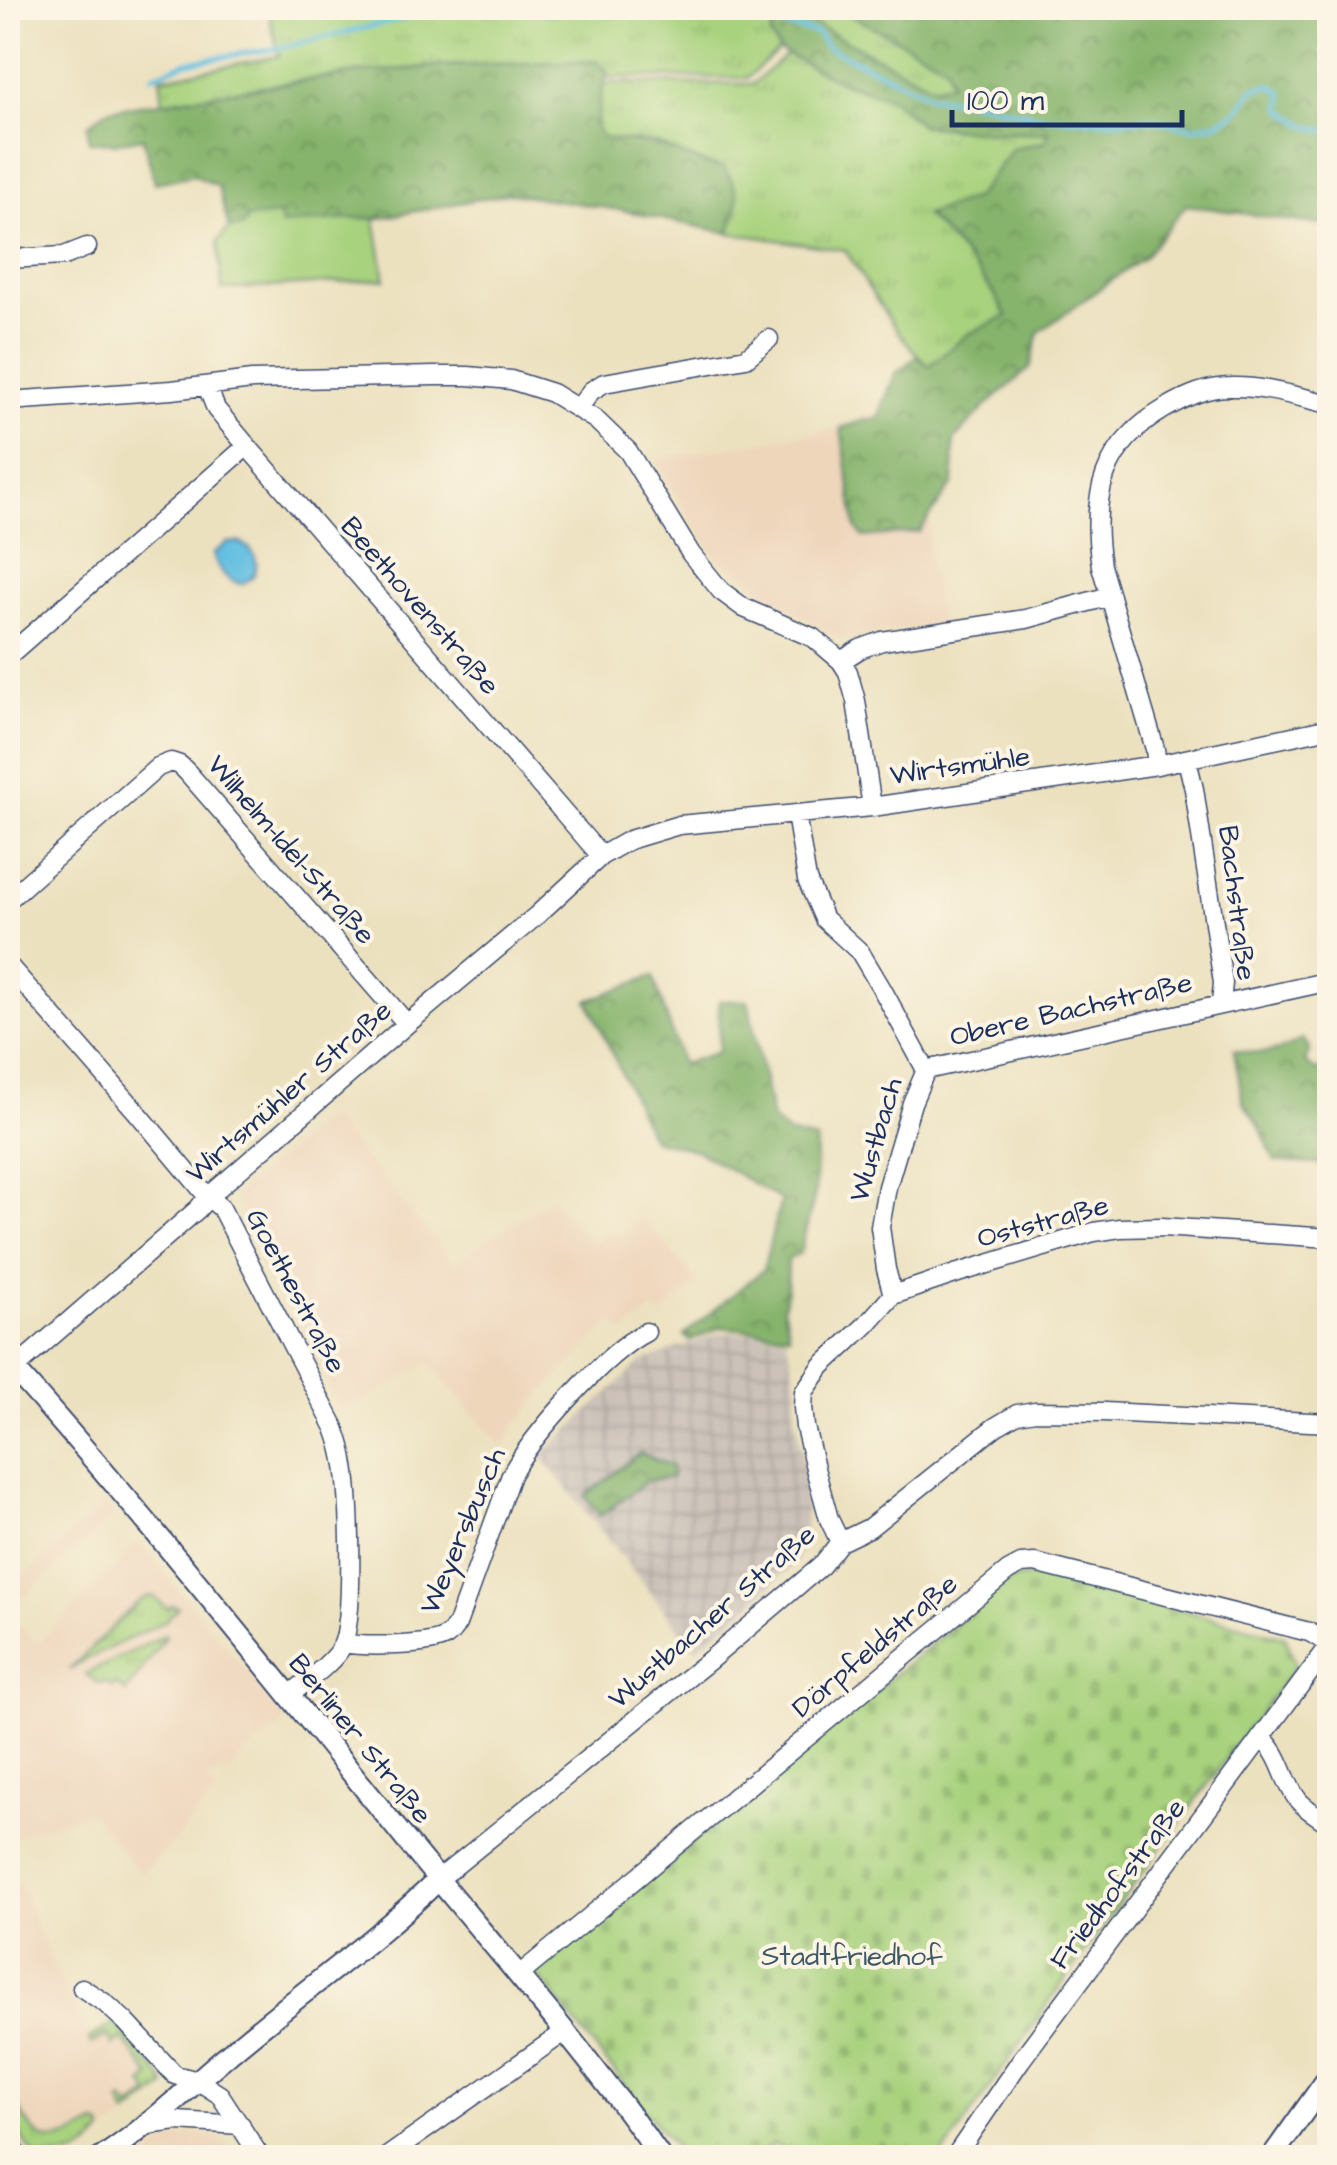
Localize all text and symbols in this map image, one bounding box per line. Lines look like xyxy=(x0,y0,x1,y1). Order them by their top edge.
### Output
scale bar xyxy=(952,65,1182,127)
text: 100 m xyxy=(967,80,1045,122)
street label: Beethovenstraße xyxy=(331,508,509,704)
street label: Wirtsmühle xyxy=(888,737,1032,795)
street label: Wilhelm-Idel-Straße xyxy=(198,747,384,953)
street label: Bachstraße xyxy=(1208,823,1266,983)
street label: Obere Bachstraße xyxy=(946,963,1196,1057)
street label: Wirtsmühler Straße xyxy=(178,991,400,1193)
street label: Wustbach xyxy=(840,1073,912,1207)
street label: Oststraße xyxy=(973,1186,1113,1258)
street label: Goethestraße xyxy=(236,1202,356,1380)
street label: Weyersbusch xyxy=(410,1442,517,1621)
street label: Wustbacher Straße xyxy=(600,1516,824,1718)
street label: Dörpfeldstraße xyxy=(784,1565,966,1727)
street label: Berliner Straße xyxy=(279,1646,441,1832)
street label: Friedhofstraße xyxy=(1041,1790,1195,1978)
park label: Stadtfriedhof xyxy=(761,1937,943,1976)

